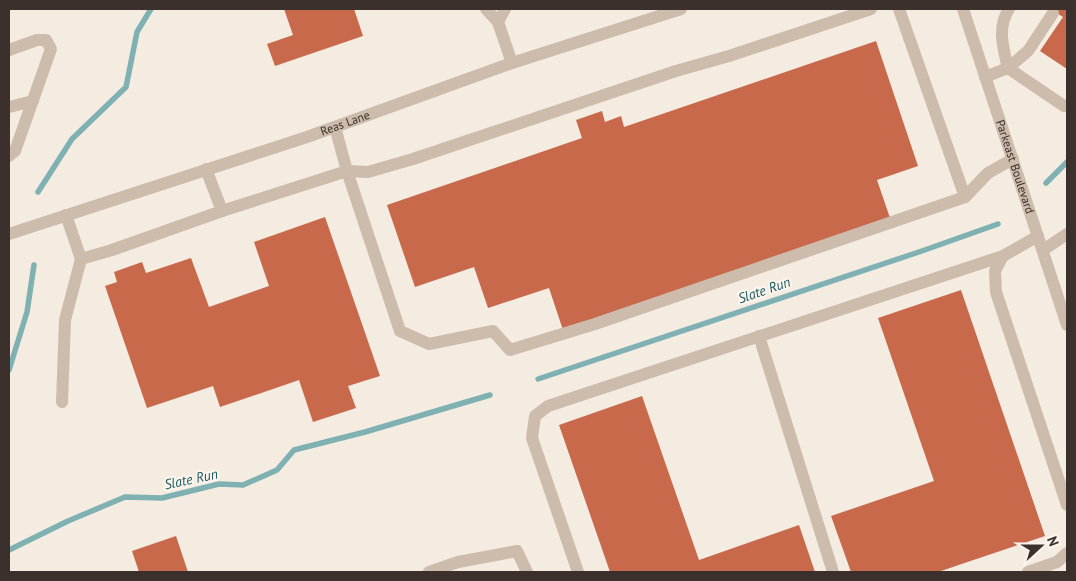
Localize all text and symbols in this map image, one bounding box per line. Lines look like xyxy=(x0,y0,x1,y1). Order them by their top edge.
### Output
street label: Reas Lane xyxy=(318,107,372,139)
street label: Parkeast Boulevard xyxy=(993,118,1038,215)
water label: Slate Run xyxy=(735,273,793,307)
water label: Slate Run xyxy=(163,465,219,493)
north arrow xyxy=(1016,521,1066,571)
text: N xyxy=(1043,534,1063,549)

